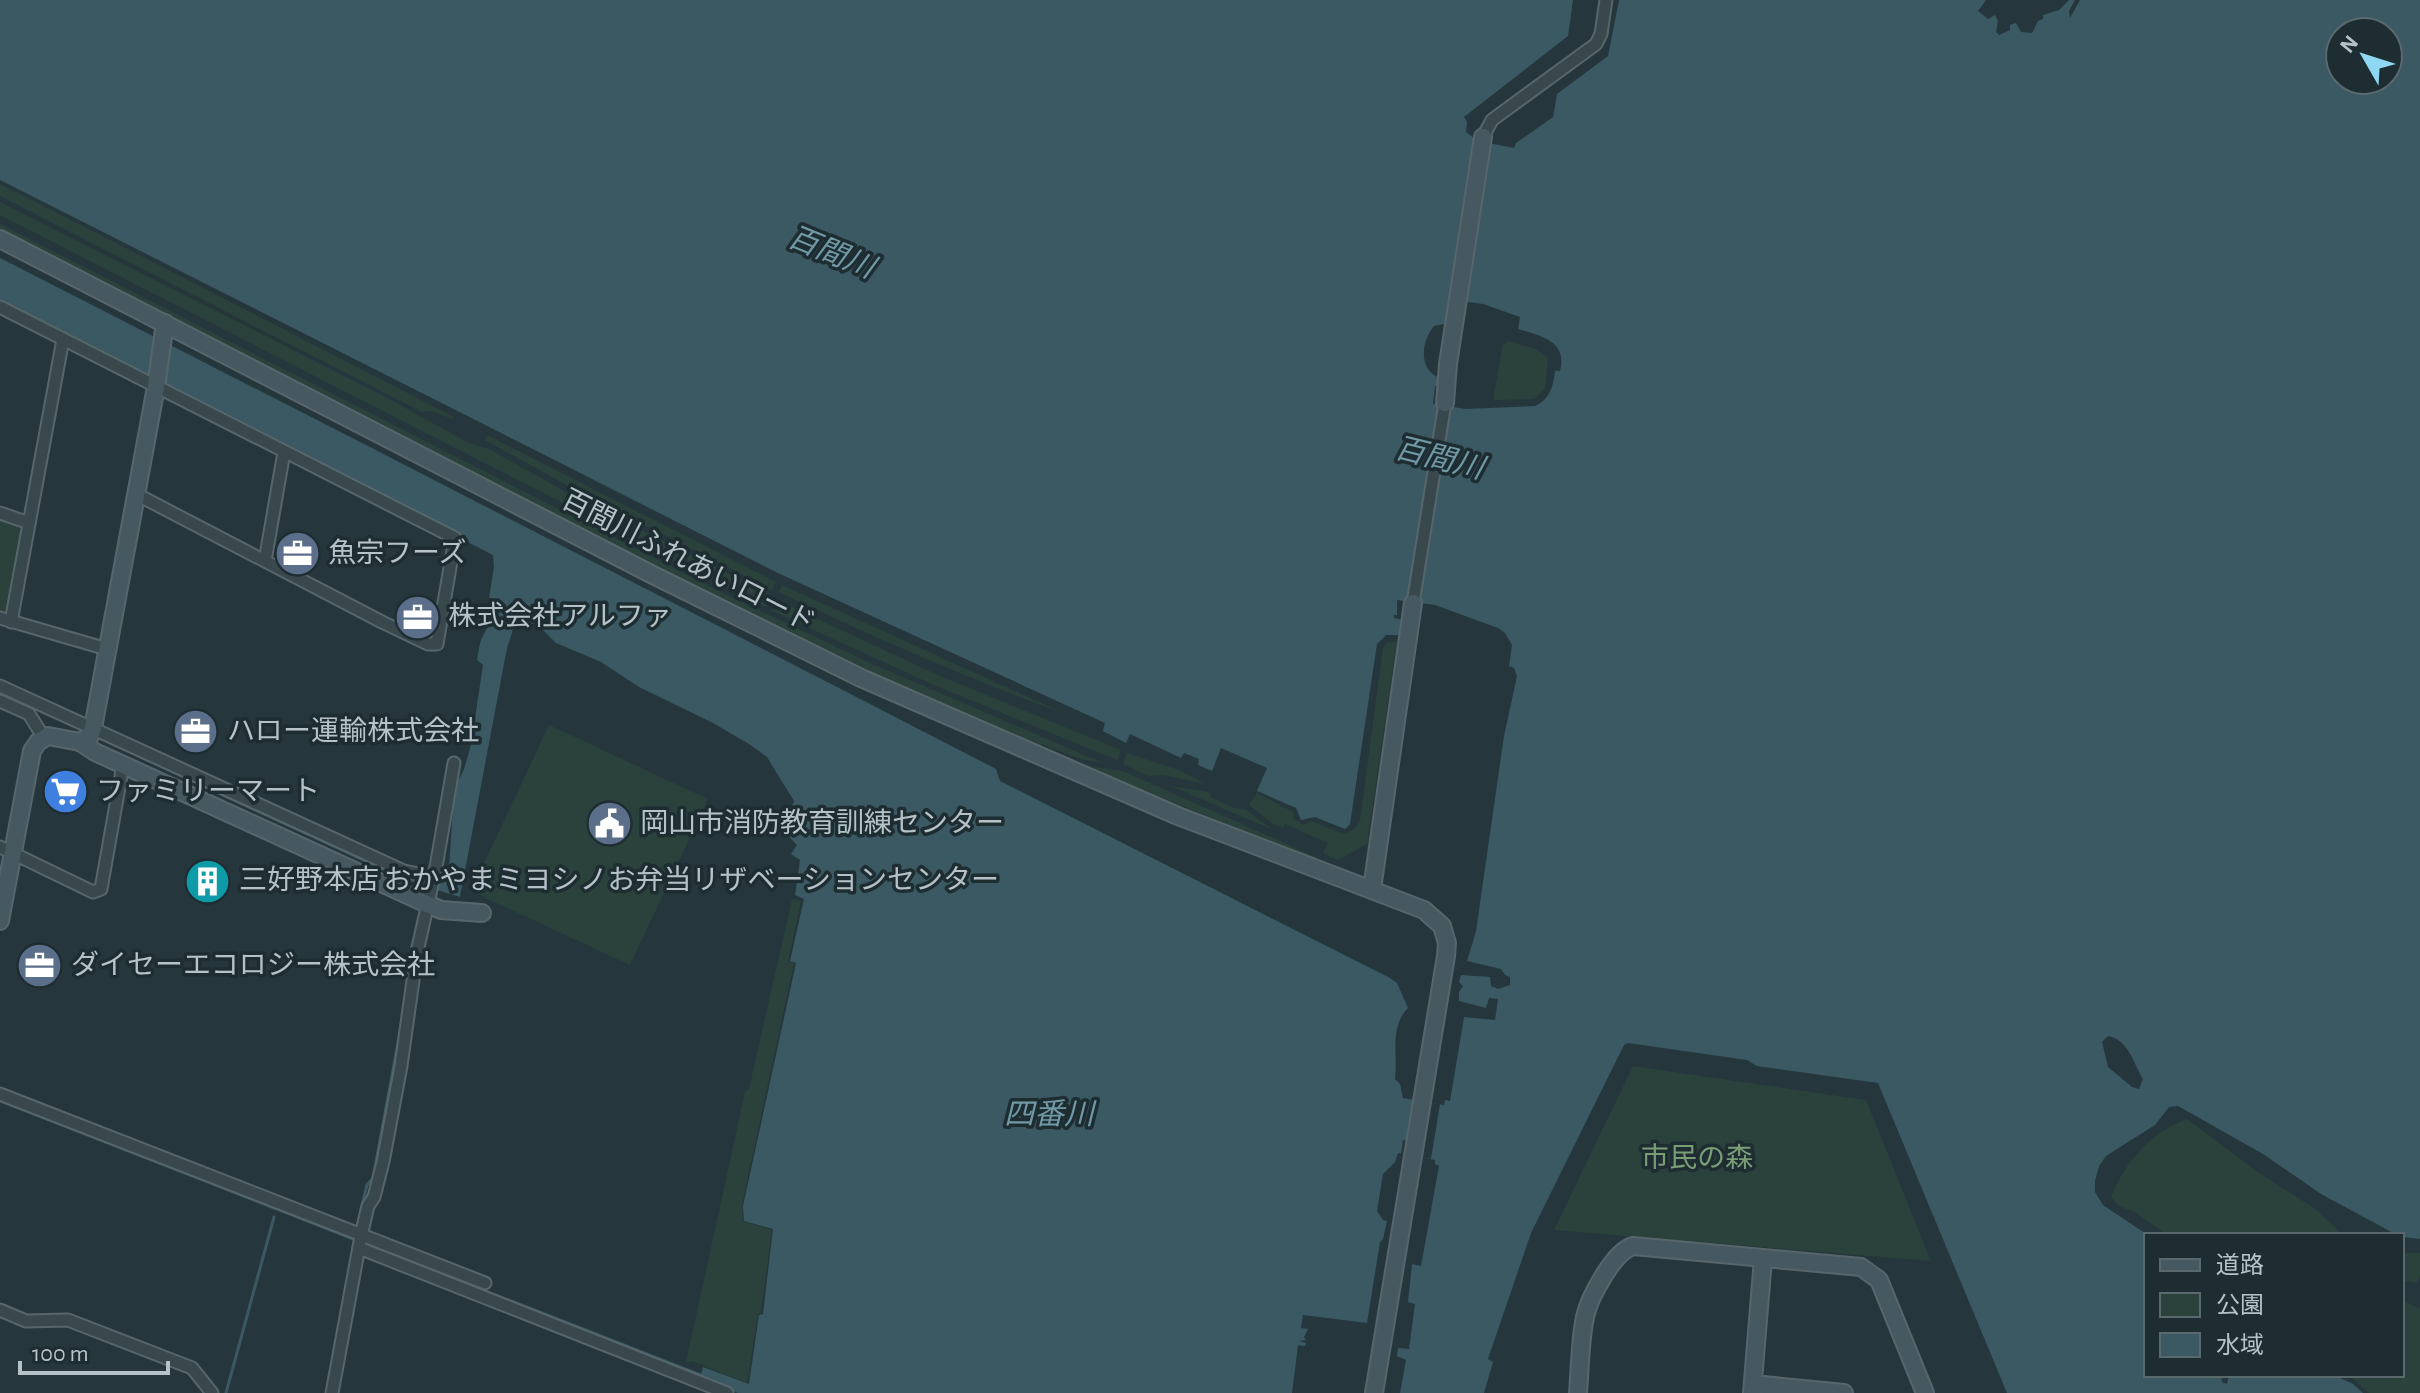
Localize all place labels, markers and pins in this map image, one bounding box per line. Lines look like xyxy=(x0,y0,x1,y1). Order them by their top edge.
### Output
office icon: 魚宗フーズ xyxy=(273,530,321,578)
place label: 魚宗フーズ xyxy=(328,538,467,568)
office icon: 株式会社アルファ xyxy=(393,593,441,641)
place label: 株式会社アルファ xyxy=(448,601,672,631)
office icon: ハロー運輸株式会社 xyxy=(172,708,220,756)
place label: ハロー運輸株式会社 xyxy=(227,716,479,746)
supermarket icon: ファミリーマート xyxy=(41,768,89,816)
place label: ファミリーマート xyxy=(96,778,320,806)
public building icon: 岡山市消防教育訓練センター xyxy=(585,800,633,848)
place label: 岡山市消防教育訓練センター xyxy=(640,808,1004,838)
building icon: 三好野本店 おかやまミヨシノお弁当リザベーションセンター xyxy=(184,857,232,905)
place label: 三好野本店 おかやまミヨシノお弁当リザベーションセンター xyxy=(239,865,999,895)
office icon: ダイセーエコロジー株式会社 xyxy=(16,942,64,990)
place label: ダイセーエコロジー株式会社 xyxy=(71,950,435,980)

